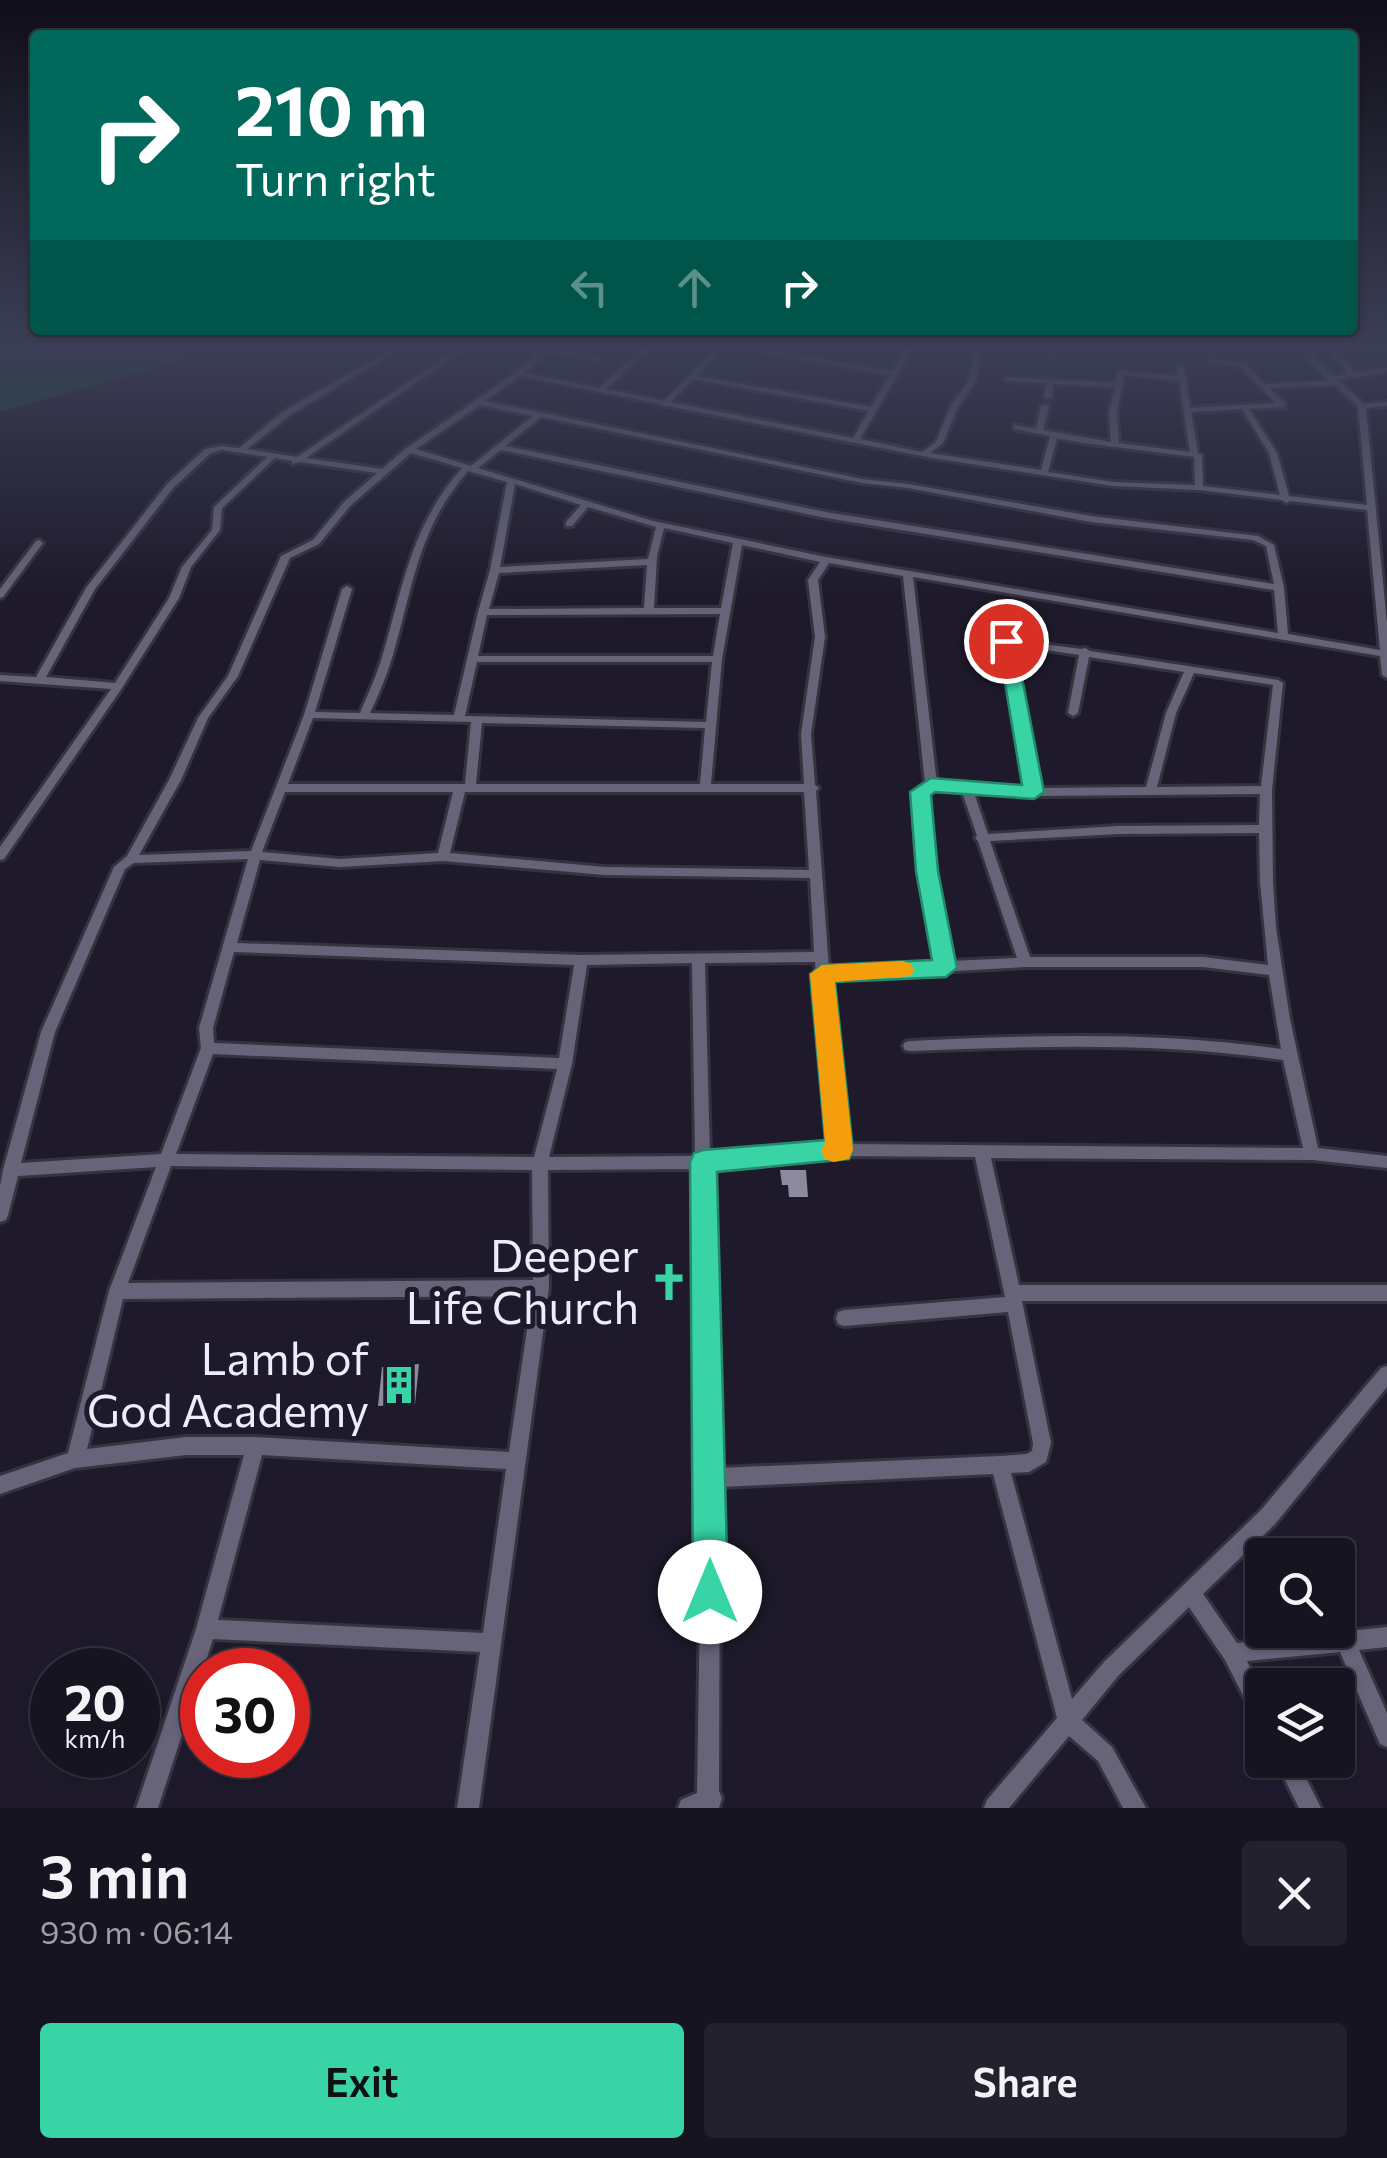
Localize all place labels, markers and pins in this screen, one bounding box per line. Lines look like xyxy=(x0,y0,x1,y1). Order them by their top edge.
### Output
pin xyxy=(964,599,1049,684)
place label: Deeper Life Church xyxy=(406,1226,639,1333)
church icon: Deeper Life Church xyxy=(648,1261,690,1303)
place label: Lamb of God Academy xyxy=(87,1329,369,1436)
building icon: Lamb of God Academy xyxy=(378,1364,420,1406)

